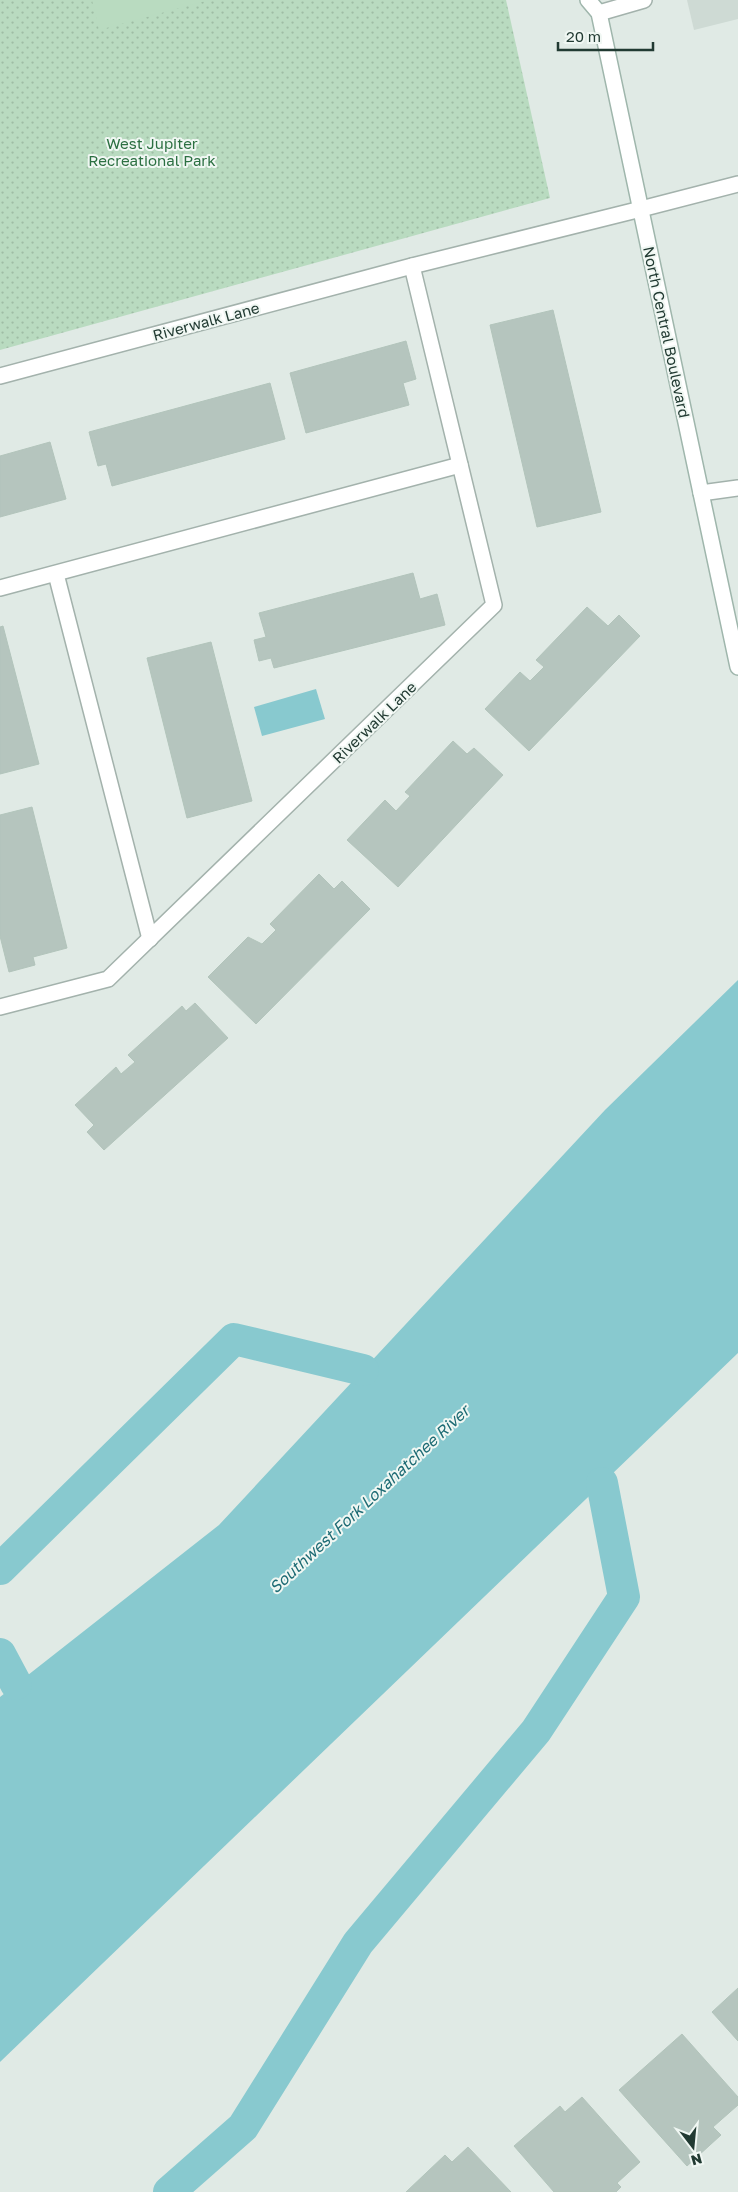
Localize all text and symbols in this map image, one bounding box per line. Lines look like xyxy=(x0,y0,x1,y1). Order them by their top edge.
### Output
scale bar xyxy=(558,20,653,52)
text: 20 m xyxy=(566,27,601,45)
park label: West Jupiter Recreational Park xyxy=(88,134,216,169)
street label: North Central Boulevard xyxy=(640,245,694,419)
street label: Riverwalk Lane xyxy=(151,298,262,344)
street label: Riverwalk Lane xyxy=(328,677,420,767)
water label: Southwest Fork Loxahatchee River xyxy=(265,1399,475,1597)
north arrow xyxy=(668,2122,718,2172)
text: N xyxy=(689,2150,704,2170)

